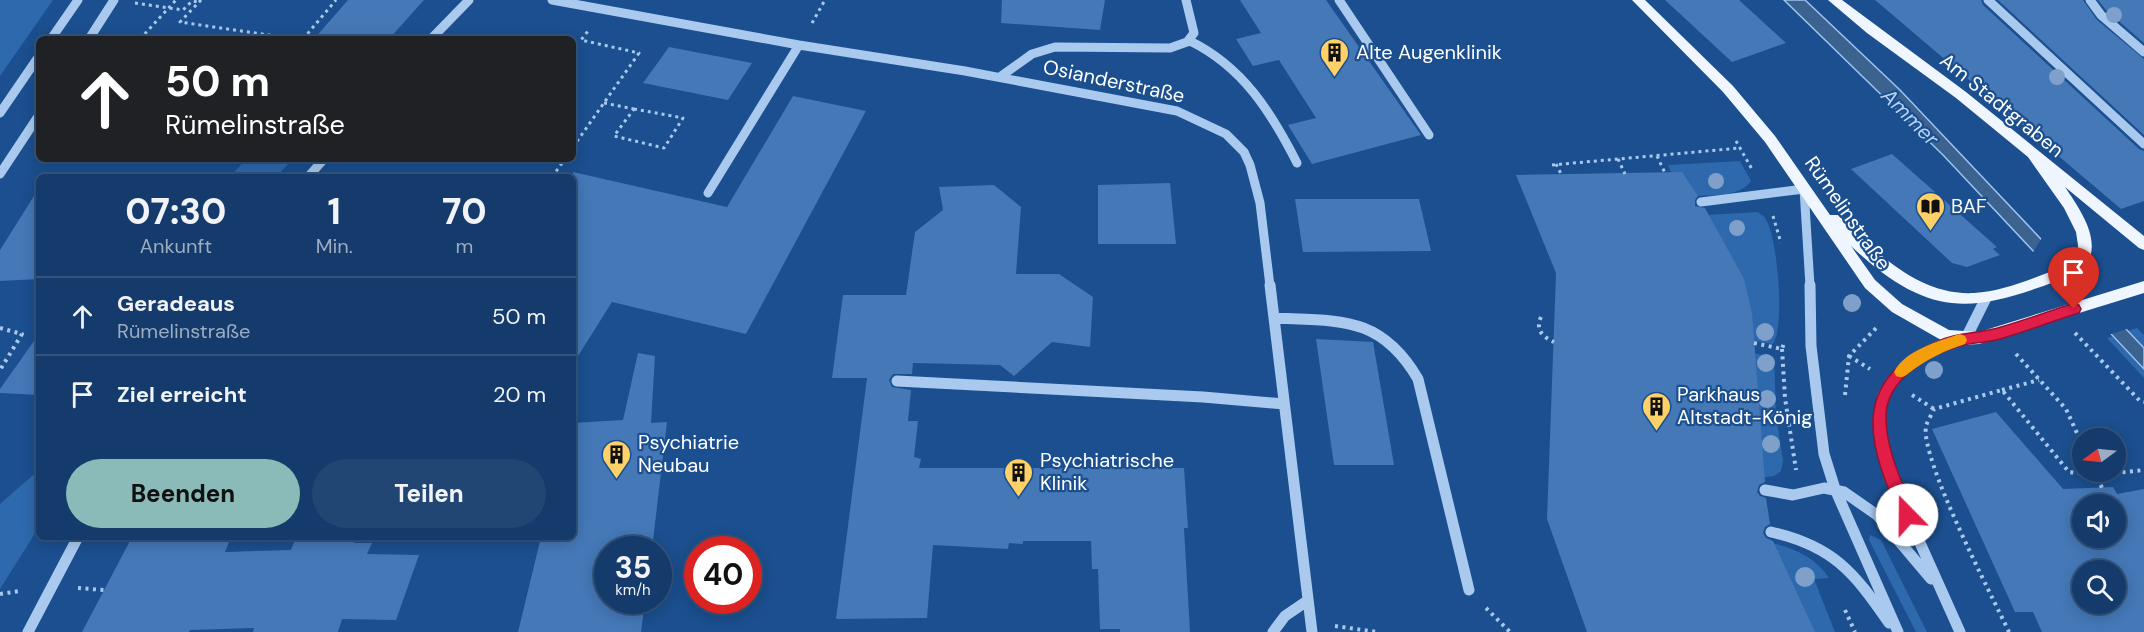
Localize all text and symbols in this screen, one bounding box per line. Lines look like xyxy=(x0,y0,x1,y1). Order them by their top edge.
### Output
building icon: Alte Augenklinik xyxy=(1319,36,1351,78)
place label: Alte Augenklinik xyxy=(1356,39,1502,65)
street label: Am Stadtgraben xyxy=(1935,47,2069,163)
street label: Osianderstraße xyxy=(1041,53,1187,109)
text: 50 m xyxy=(165,54,270,109)
icon: ahead xyxy=(66,60,144,138)
water label: Ammer xyxy=(1874,81,1946,153)
text: Rümelinstraße xyxy=(165,107,345,142)
street label: Rümelinstraße xyxy=(1799,151,1897,275)
text: 07:30 xyxy=(125,188,226,235)
text: 1 xyxy=(328,188,341,235)
text: 70 xyxy=(442,188,487,235)
library icon: BAF xyxy=(1914,190,1946,232)
place label: BAF xyxy=(1951,193,1987,219)
text: Ankunft xyxy=(140,233,212,259)
text: Min. xyxy=(316,233,353,259)
text: m xyxy=(455,233,473,259)
pin xyxy=(2048,247,2099,309)
icon: arrive xyxy=(2057,256,2090,289)
text: Geradeaus xyxy=(117,289,235,318)
icon: ahead xyxy=(66,300,99,333)
text: 50 m xyxy=(492,302,546,331)
text: Rümelinstraße xyxy=(117,318,250,344)
icon: arrive xyxy=(66,378,99,411)
text: Ziel erreicht xyxy=(117,380,247,409)
text: 20 m xyxy=(493,380,546,409)
place label: Parkhaus Altstadt-König xyxy=(1677,381,1812,430)
building icon: Parkhaus Altstadt-König xyxy=(1640,390,1672,432)
north arrow xyxy=(2072,428,2126,482)
map controls xyxy=(2072,428,2126,614)
place label: Psychiatrie Neubau xyxy=(638,429,739,478)
building icon: Psychiatrie Neubau xyxy=(601,438,633,480)
place label: Psychiatrische Klinik xyxy=(1040,447,1174,496)
building icon: Psychiatrische Klinik xyxy=(1003,456,1035,498)
button: Beenden xyxy=(66,459,300,528)
button: Teilen xyxy=(312,459,546,528)
position arrow xyxy=(1875,483,1939,547)
button: sound xyxy=(2072,494,2126,548)
speed limit sign: 40 xyxy=(684,536,762,614)
text: 35 xyxy=(615,548,651,587)
button: search xyxy=(2072,560,2126,614)
text: km/h xyxy=(615,580,651,600)

